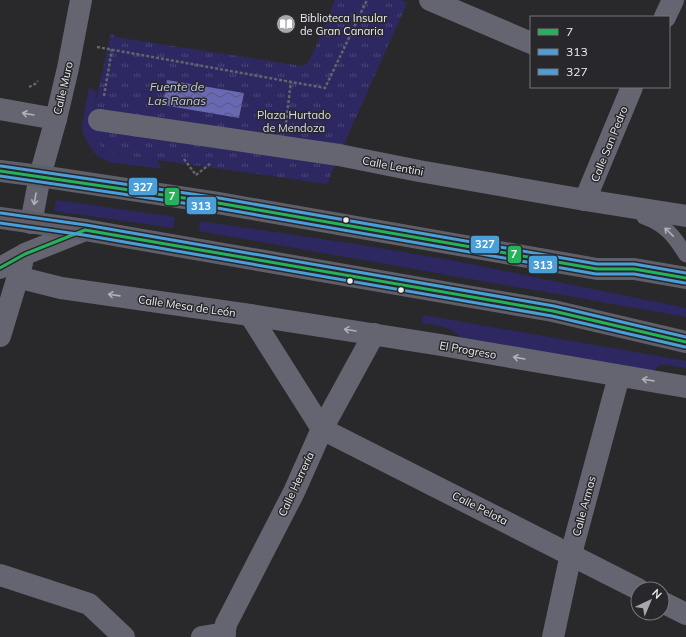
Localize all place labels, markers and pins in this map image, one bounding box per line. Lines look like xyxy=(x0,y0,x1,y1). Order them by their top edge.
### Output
place label: Biblioteca Insular de Gran Canaria xyxy=(300,11,387,38)
library icon: Biblioteca Insular de Gran Canaria xyxy=(275,13,297,35)
unlabelled marker xyxy=(341,215,351,225)
unlabelled marker xyxy=(345,276,355,286)
unlabelled marker xyxy=(396,285,406,295)

